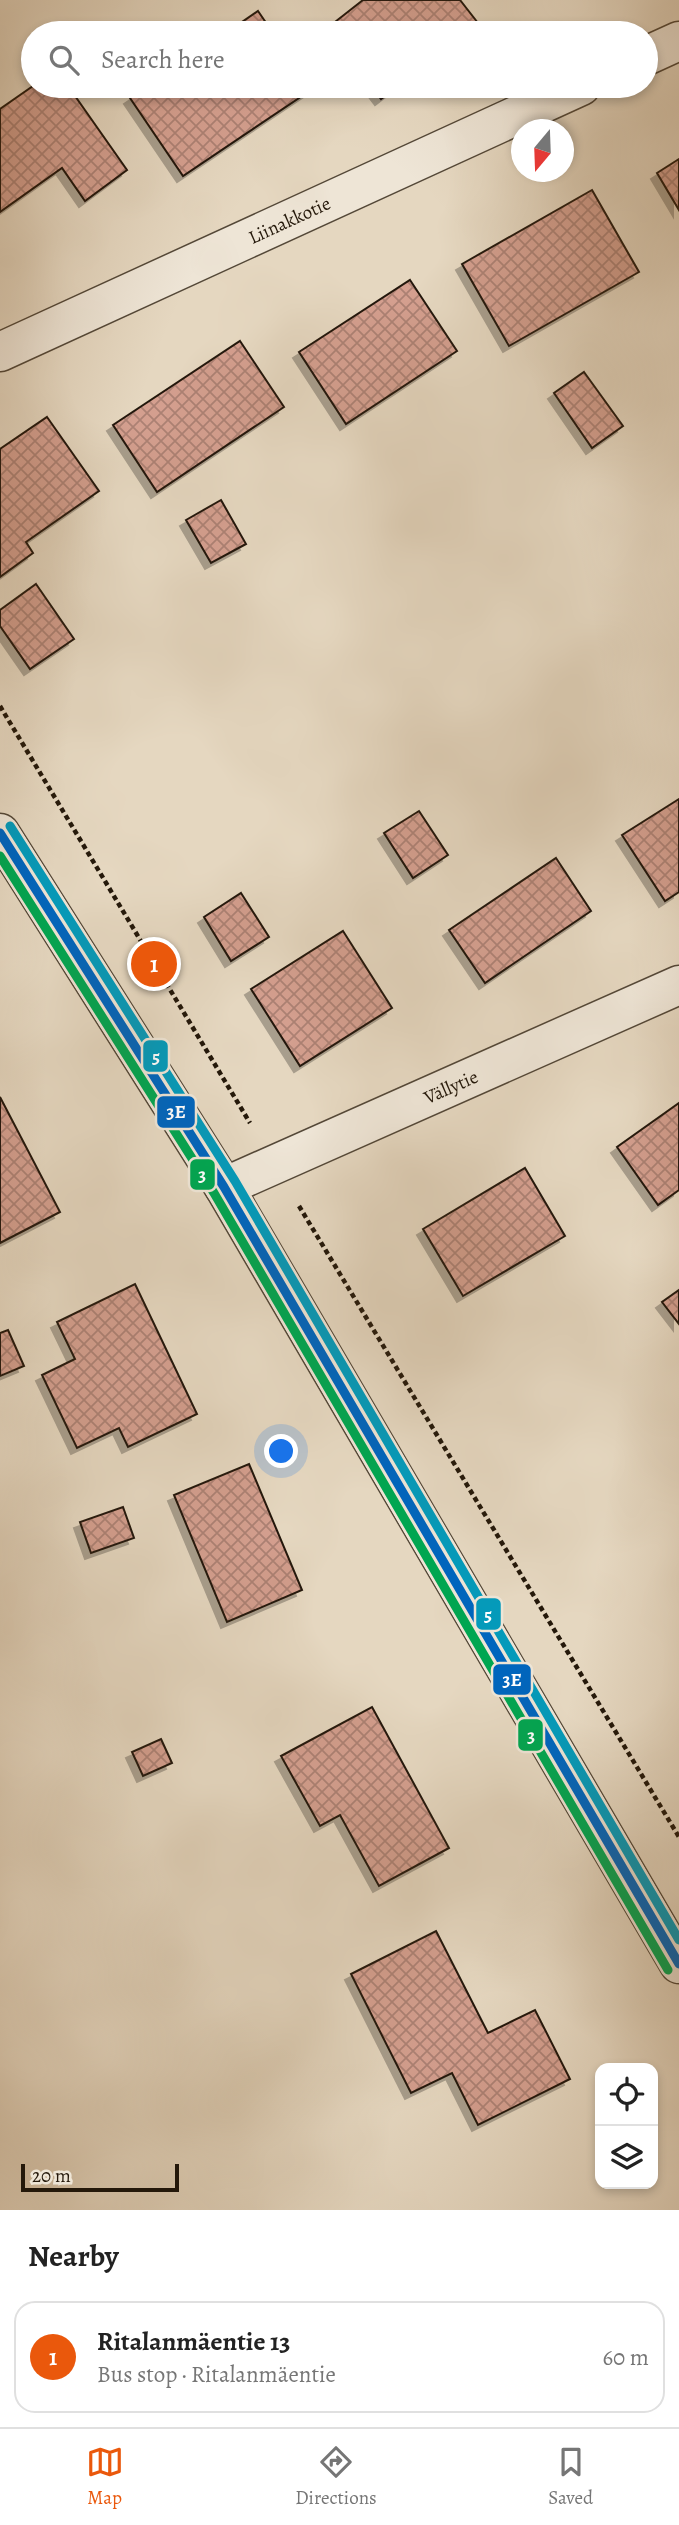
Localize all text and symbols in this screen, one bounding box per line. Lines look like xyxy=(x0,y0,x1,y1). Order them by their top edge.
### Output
search box xyxy=(21,21,658,98)
icon: search xyxy=(45,41,83,79)
text: Search here xyxy=(101,42,225,77)
north arrow xyxy=(511,119,574,182)
street label: Liinakkotie xyxy=(244,190,335,251)
pin: 1 xyxy=(131,938,177,990)
line badge: 5 xyxy=(142,1039,169,1073)
text: 5 xyxy=(152,1044,160,1070)
street label: Vällytie xyxy=(419,1064,482,1111)
line badge: 3E xyxy=(156,1095,196,1129)
text: 3E xyxy=(166,1099,186,1125)
line badge: 3 xyxy=(189,1158,216,1191)
text: 3 xyxy=(198,1162,206,1188)
your location xyxy=(264,1434,298,1468)
line badge: 5 xyxy=(475,1597,502,1631)
text: 5 xyxy=(484,1602,492,1628)
line badge: 3E xyxy=(492,1663,532,1696)
text: 3E xyxy=(502,1667,522,1693)
line badge: 3 xyxy=(517,1718,544,1752)
text: 3 xyxy=(527,1723,535,1749)
map controls xyxy=(595,2063,658,2189)
button: locate xyxy=(595,2063,658,2126)
button: layers xyxy=(595,2126,658,2189)
scale bar xyxy=(21,2161,178,2193)
text: 20 m xyxy=(32,2163,71,2189)
text: Nearby xyxy=(28,2236,119,2276)
text: Ritalanmäentie 13 xyxy=(97,2324,290,2359)
text: 1 xyxy=(49,2342,57,2373)
text: 60 m xyxy=(602,2342,649,2373)
text: Bus stop · Ritalanmäentie xyxy=(97,2359,336,2390)
tab: Map xyxy=(86,2443,124,2511)
tab: Directions xyxy=(295,2443,377,2511)
tab: Saved xyxy=(548,2443,593,2511)

